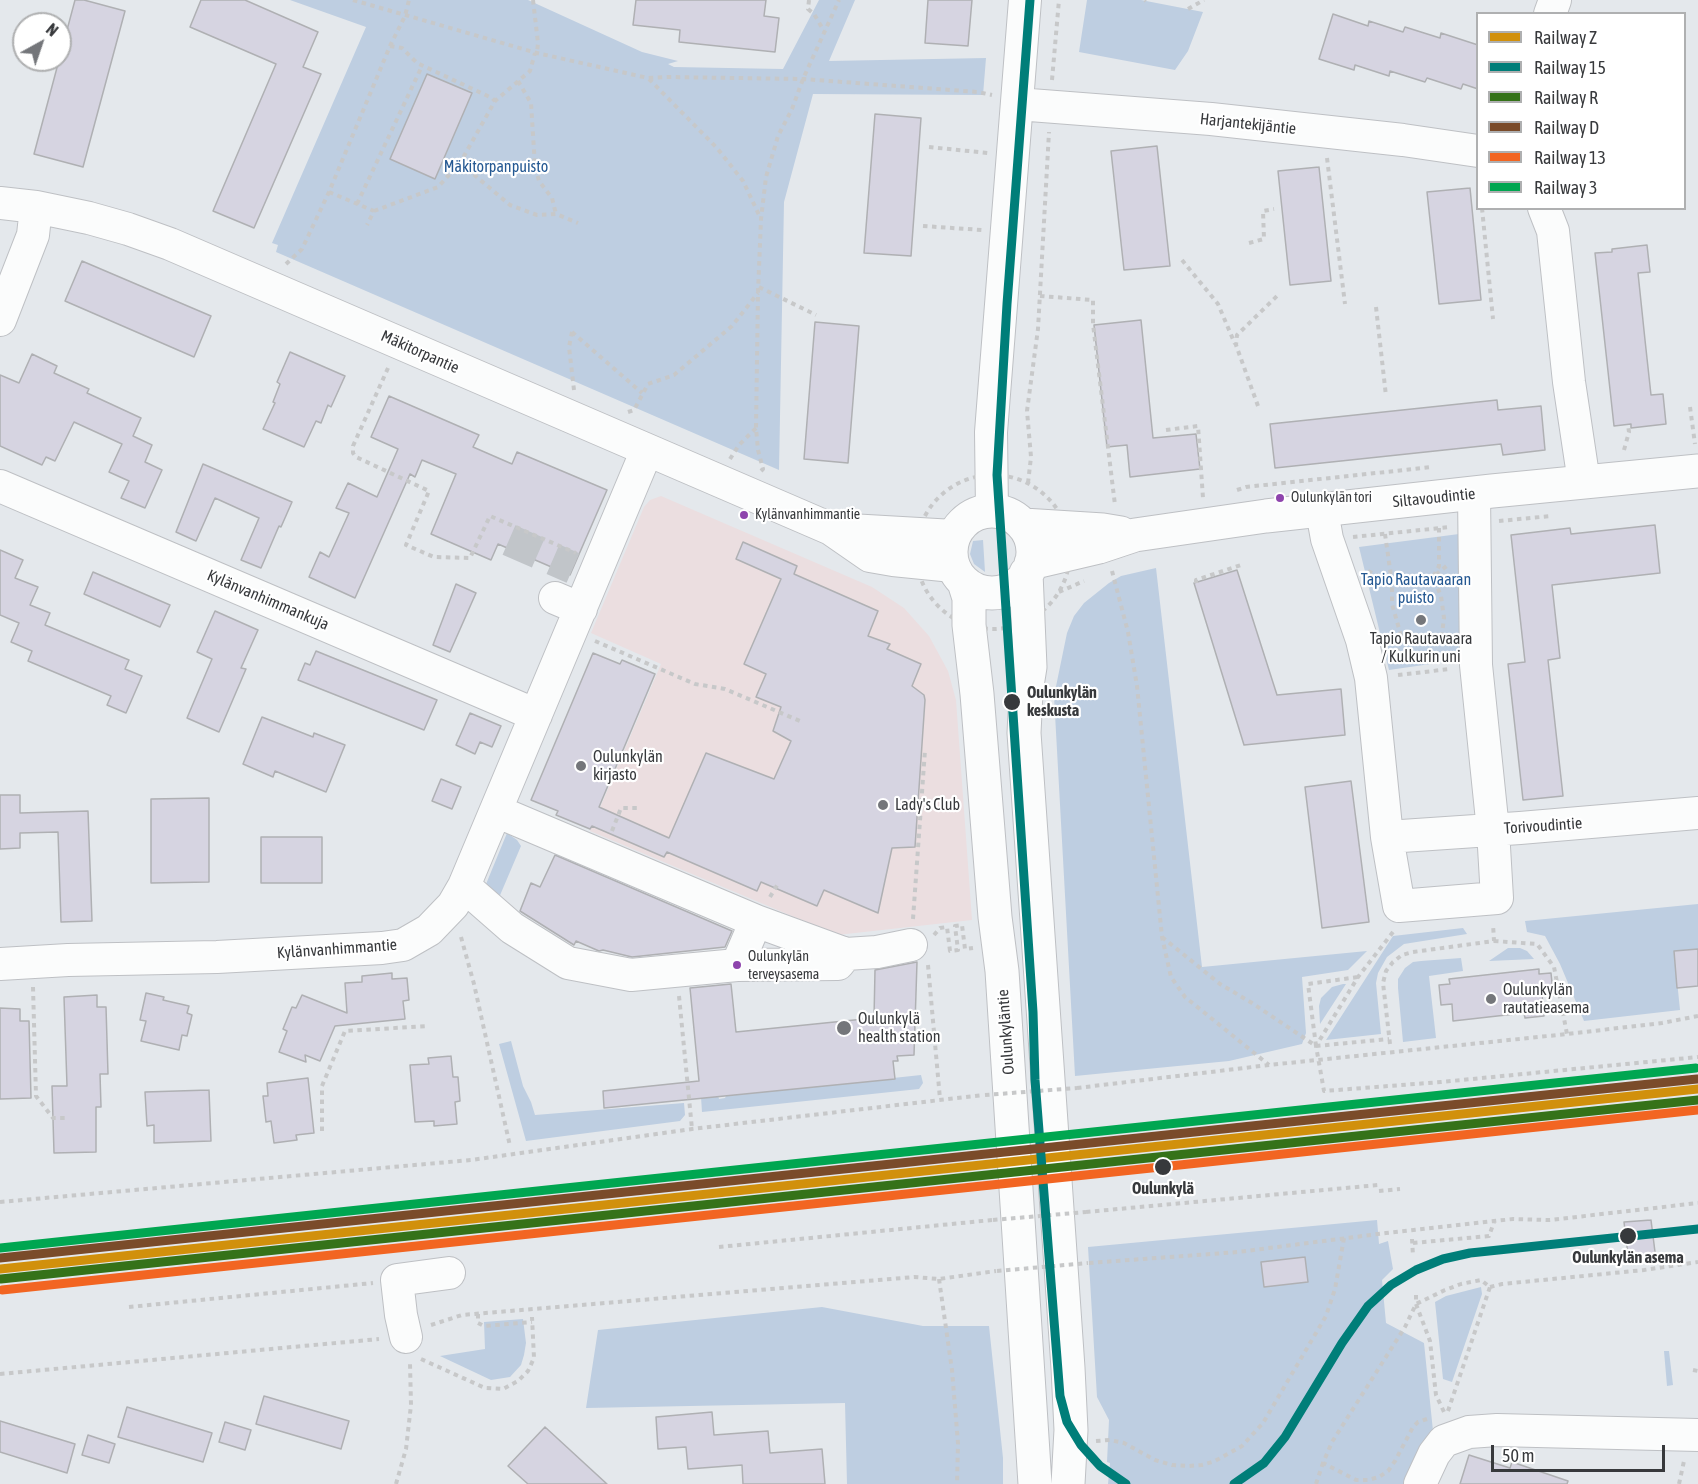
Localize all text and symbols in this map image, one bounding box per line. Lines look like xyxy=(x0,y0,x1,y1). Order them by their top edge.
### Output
north arrow xyxy=(12,12,72,72)
legend xyxy=(1476,12,1686,210)
text: N xyxy=(43,20,62,40)
text: Railway Z xyxy=(1534,27,1597,48)
text: Railway 15 xyxy=(1534,57,1606,78)
text: Railway R xyxy=(1534,87,1598,108)
street label: Harjantekijäntie xyxy=(1199,109,1297,139)
text: Railway D xyxy=(1534,117,1599,138)
text: Railway 13 xyxy=(1534,147,1606,168)
park label: Mäkitorpanpuisto xyxy=(444,157,548,177)
text: Railway 3 xyxy=(1534,177,1597,198)
street label: Mäkitorpantie xyxy=(378,326,462,378)
street label: Siltavoudintie xyxy=(1392,484,1476,512)
place label: Oulunkylän tori xyxy=(1291,490,1372,506)
marker: Oulunkylän tori xyxy=(1274,492,1286,504)
place label: Kylänvanhimmantie xyxy=(755,507,860,523)
marker: Kylänvanhimmantie xyxy=(738,509,750,521)
street label: Kylänvanhimmankuja xyxy=(204,566,332,634)
park label: Tapio Rautavaaran puisto xyxy=(1361,570,1471,608)
marker: Tapio Rautavaara / Kulkurin uni xyxy=(1414,613,1428,627)
place label: Tapio Rautavaara / Kulkurin uni xyxy=(1370,629,1472,667)
place label: Oulunkylän keskusta xyxy=(1027,683,1097,721)
marker: Oulunkylän keskusta xyxy=(1002,692,1022,712)
place label: Oulunkylän kirjasto xyxy=(593,747,663,785)
marker: Oulunkylän kirjasto xyxy=(574,759,588,773)
place label: Lady's Club xyxy=(895,795,960,815)
marker: Lady's Club xyxy=(876,798,890,812)
street label: Torivoudintie xyxy=(1503,814,1583,838)
street label: Kylänvanhimmantie xyxy=(276,935,398,963)
place label: Oulunkylän terveysasema xyxy=(748,949,819,982)
marker: Oulunkylän terveysasema xyxy=(731,959,743,971)
place label: Oulunkylän rautatieasema xyxy=(1503,980,1589,1018)
street label: Oulunkyläntie xyxy=(993,989,1019,1075)
marker: Oulunkylän rautatieasema xyxy=(1484,992,1498,1006)
place label: Oulunkylä health station xyxy=(858,1009,941,1047)
marker: Oulunkylä health station xyxy=(835,1019,853,1037)
marker: Oulunkylä xyxy=(1153,1157,1173,1177)
place label: Oulunkylä xyxy=(1132,1179,1194,1199)
marker: Oulunkylän asema xyxy=(1618,1226,1638,1246)
place label: Oulunkylän asema xyxy=(1572,1248,1684,1268)
scale bar xyxy=(1494,1433,1668,1471)
text: 50 m xyxy=(1502,1445,1534,1466)

